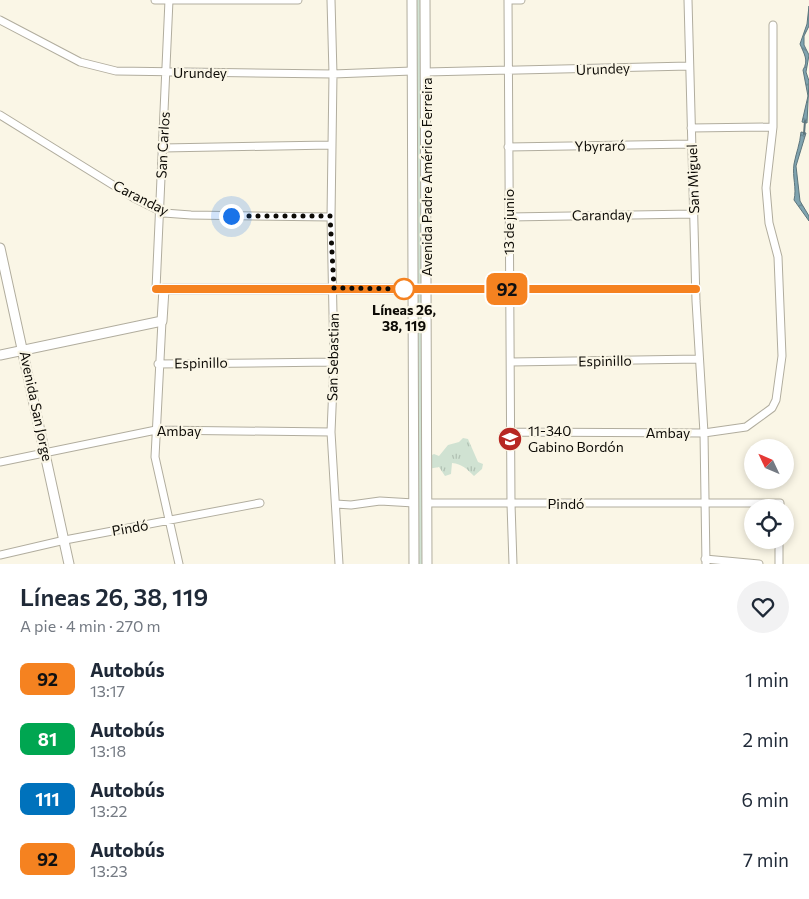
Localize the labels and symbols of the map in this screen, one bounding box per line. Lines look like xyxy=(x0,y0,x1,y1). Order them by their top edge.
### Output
street label: Urundey xyxy=(576,59,630,78)
street label: Urundey xyxy=(173,64,227,81)
street label: Avenida Padre Américo Ferreira xyxy=(418,78,435,277)
street label: San Carlos xyxy=(152,111,173,179)
street label: Ybyraró xyxy=(574,137,626,154)
street label: San Miguel xyxy=(683,144,702,214)
street label: Caranday xyxy=(111,176,172,219)
street label: 13 de junio xyxy=(500,189,517,255)
your location xyxy=(219,204,244,229)
street label: Caranday xyxy=(572,205,632,224)
line badge: 92 xyxy=(484,273,530,305)
marker: Líneas 26, 38, 119 xyxy=(393,278,415,300)
place label: Líneas 26, 38, 119 xyxy=(372,301,436,334)
street label: San Sebastian xyxy=(323,313,342,401)
street label: Avenida San Jorge xyxy=(17,349,56,463)
street label: Espinillo xyxy=(578,352,632,369)
street label: Espinillo xyxy=(174,354,228,371)
street label: Ambay xyxy=(157,422,201,439)
place label: 11-340 Gabino Bordón xyxy=(528,422,624,455)
street label: Ambay xyxy=(646,424,690,441)
school or university icon: 11-340 Gabino Bordón xyxy=(497,426,523,452)
north arrow xyxy=(744,439,794,489)
street label: Pindó xyxy=(548,495,584,512)
street label: Pindó xyxy=(110,516,150,539)

